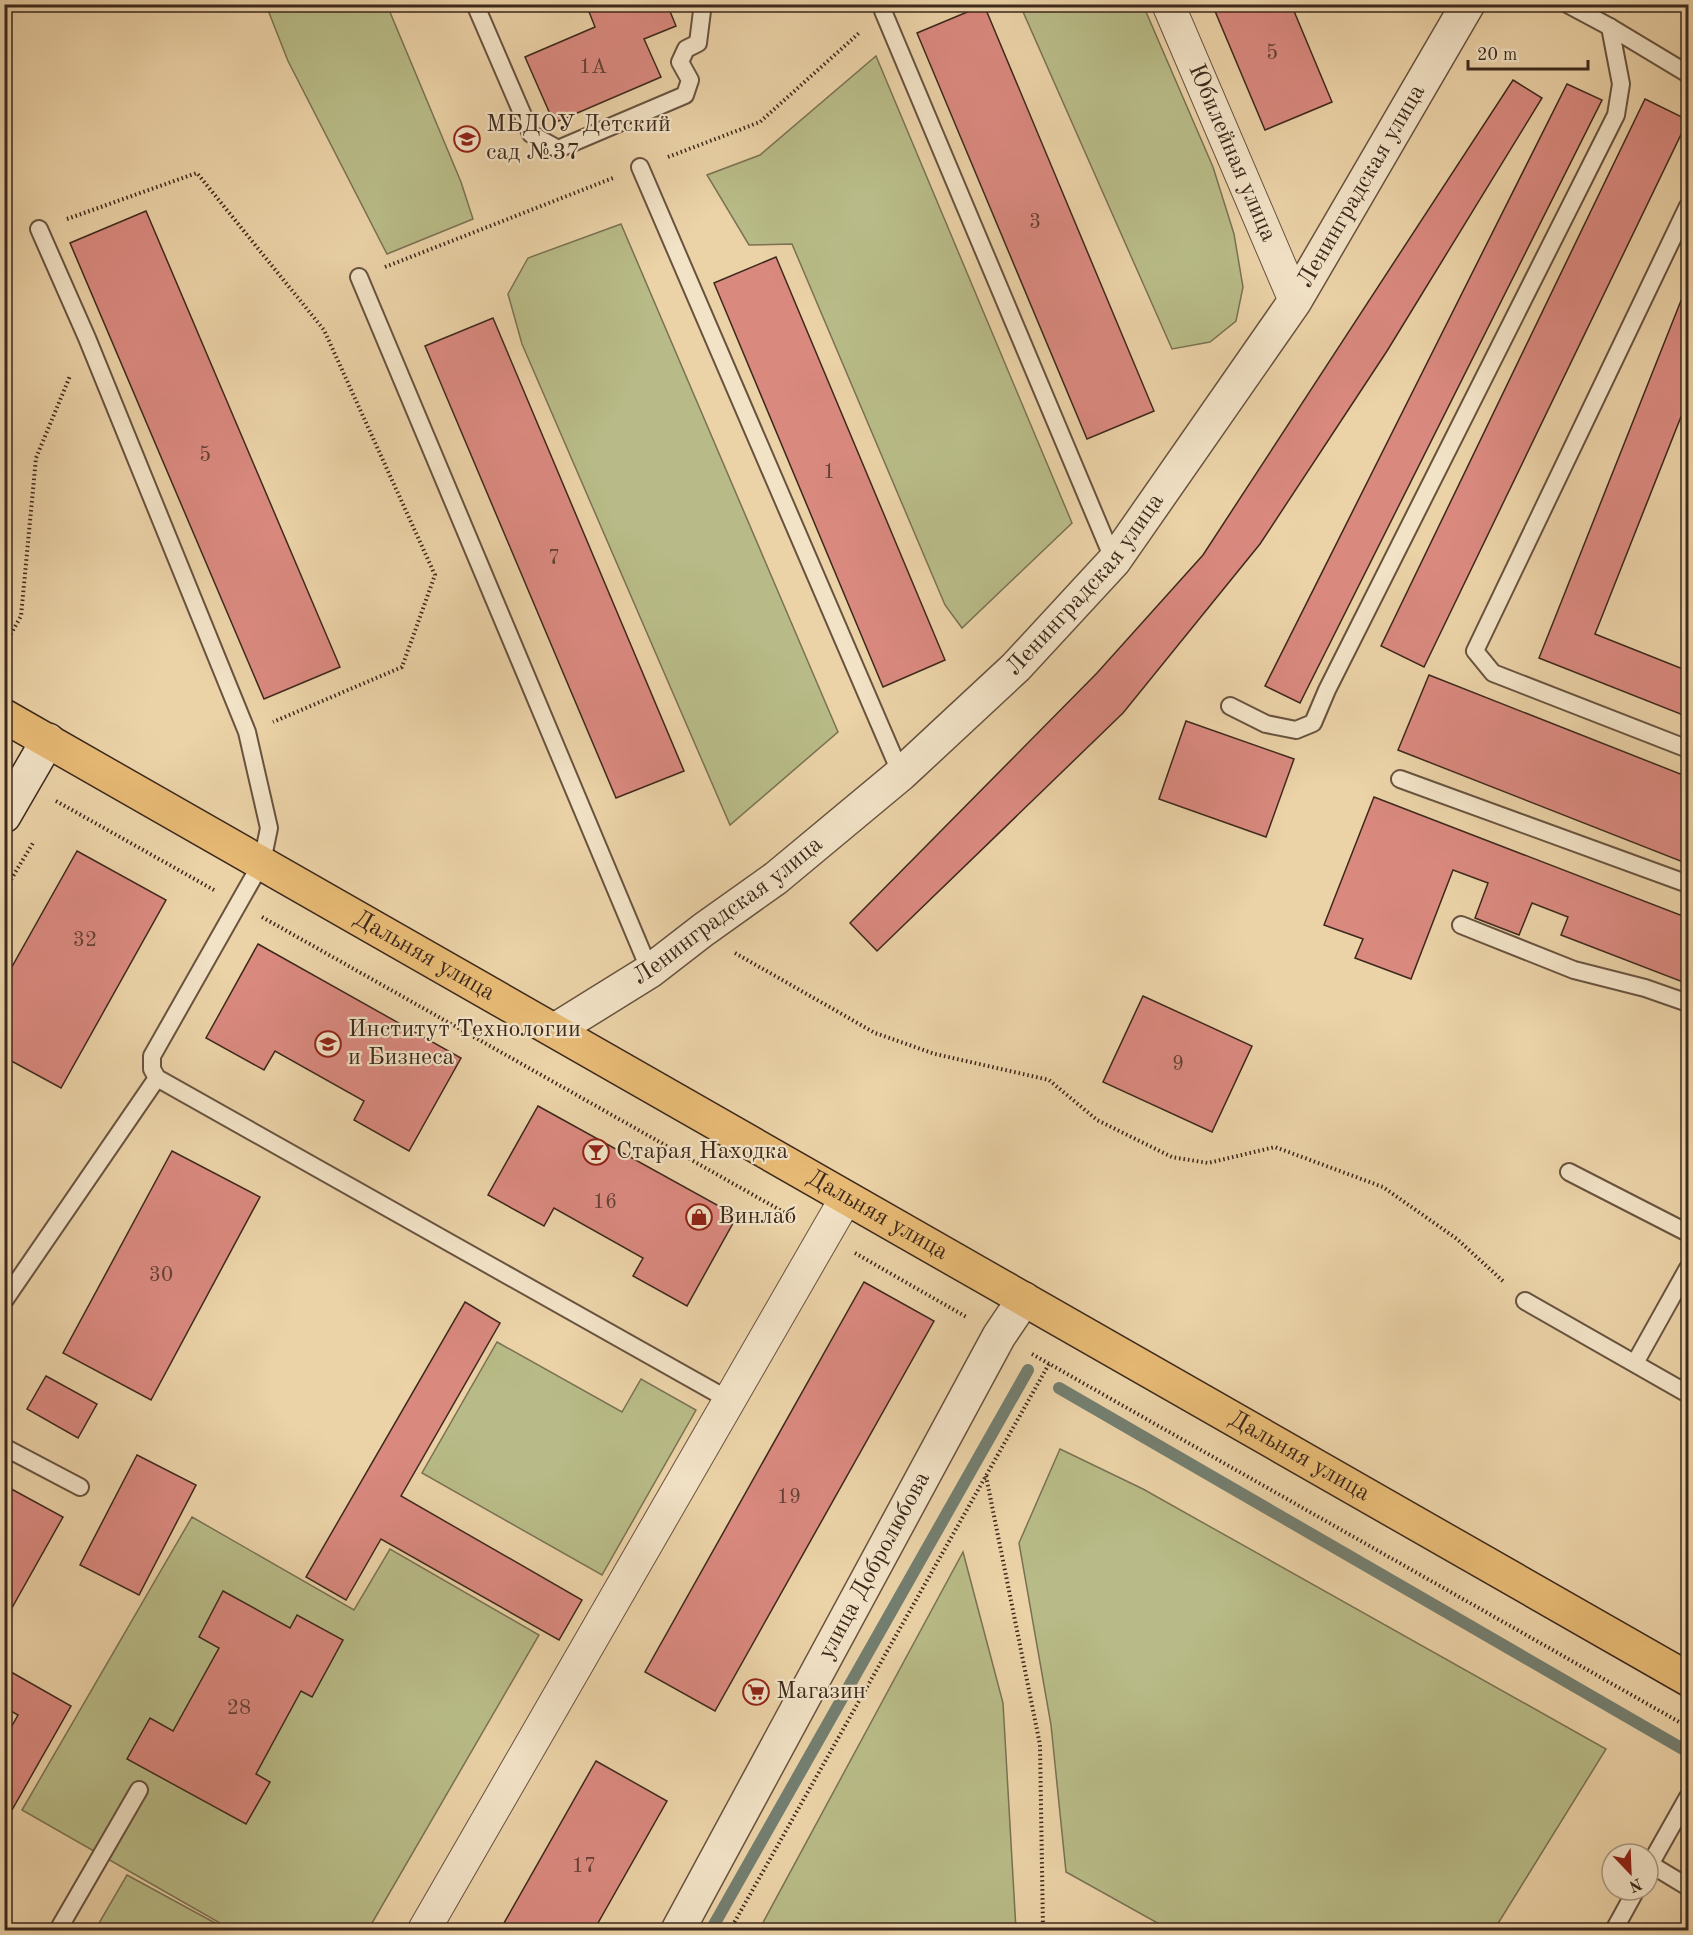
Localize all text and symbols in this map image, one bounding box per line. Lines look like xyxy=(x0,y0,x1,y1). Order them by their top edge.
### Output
scale bar xyxy=(1468,33,1588,71)
house number: 5 xyxy=(1266,43,1278,64)
text: 20 m xyxy=(1477,46,1517,64)
house number: 1А xyxy=(579,57,607,78)
street label: Юбилейная улица xyxy=(1183,61,1280,245)
street label: Ленинградская улица xyxy=(1293,81,1430,292)
place label: МБДОУ Детский сад №37 xyxy=(486,113,671,165)
school or university icon: МБДОУ Детский сад №37 xyxy=(452,124,482,154)
house number: 3 xyxy=(1029,212,1041,233)
house number: 5 xyxy=(199,445,211,466)
house number: 1 xyxy=(823,462,835,483)
street label: Ленинградская улица xyxy=(1002,489,1169,681)
house number: 7 xyxy=(548,548,560,569)
street label: Ленинградская улица xyxy=(629,832,827,990)
street label: Дальняя улица xyxy=(350,907,499,1006)
house number: 32 xyxy=(73,930,97,951)
place label: Институт Технологии и Бизнеса xyxy=(348,1018,581,1070)
school or university icon: Институт Технологии и Бизнеса xyxy=(313,1029,343,1059)
house number: 9 xyxy=(1172,1054,1184,1075)
bar icon: Старая Находка xyxy=(581,1137,611,1167)
place label: Старая Находка xyxy=(616,1140,788,1164)
street label: Дальняя улица xyxy=(803,1166,952,1265)
house number: 16 xyxy=(593,1192,617,1213)
shop icon: Винлаб xyxy=(684,1202,714,1232)
place label: Винлаб xyxy=(718,1205,796,1229)
house number: 30 xyxy=(149,1265,173,1286)
street label: Дальняя улица xyxy=(1225,1407,1374,1506)
street label: улица Добролюбова xyxy=(815,1468,935,1664)
house number: 19 xyxy=(777,1487,801,1508)
supermarket icon: Магазин xyxy=(741,1677,771,1707)
place label: Магазин xyxy=(776,1680,866,1704)
house number: 28 xyxy=(227,1698,251,1719)
north arrow xyxy=(1600,1842,1660,1902)
house number: 17 xyxy=(572,1856,596,1877)
text: N xyxy=(1626,1874,1644,1894)

